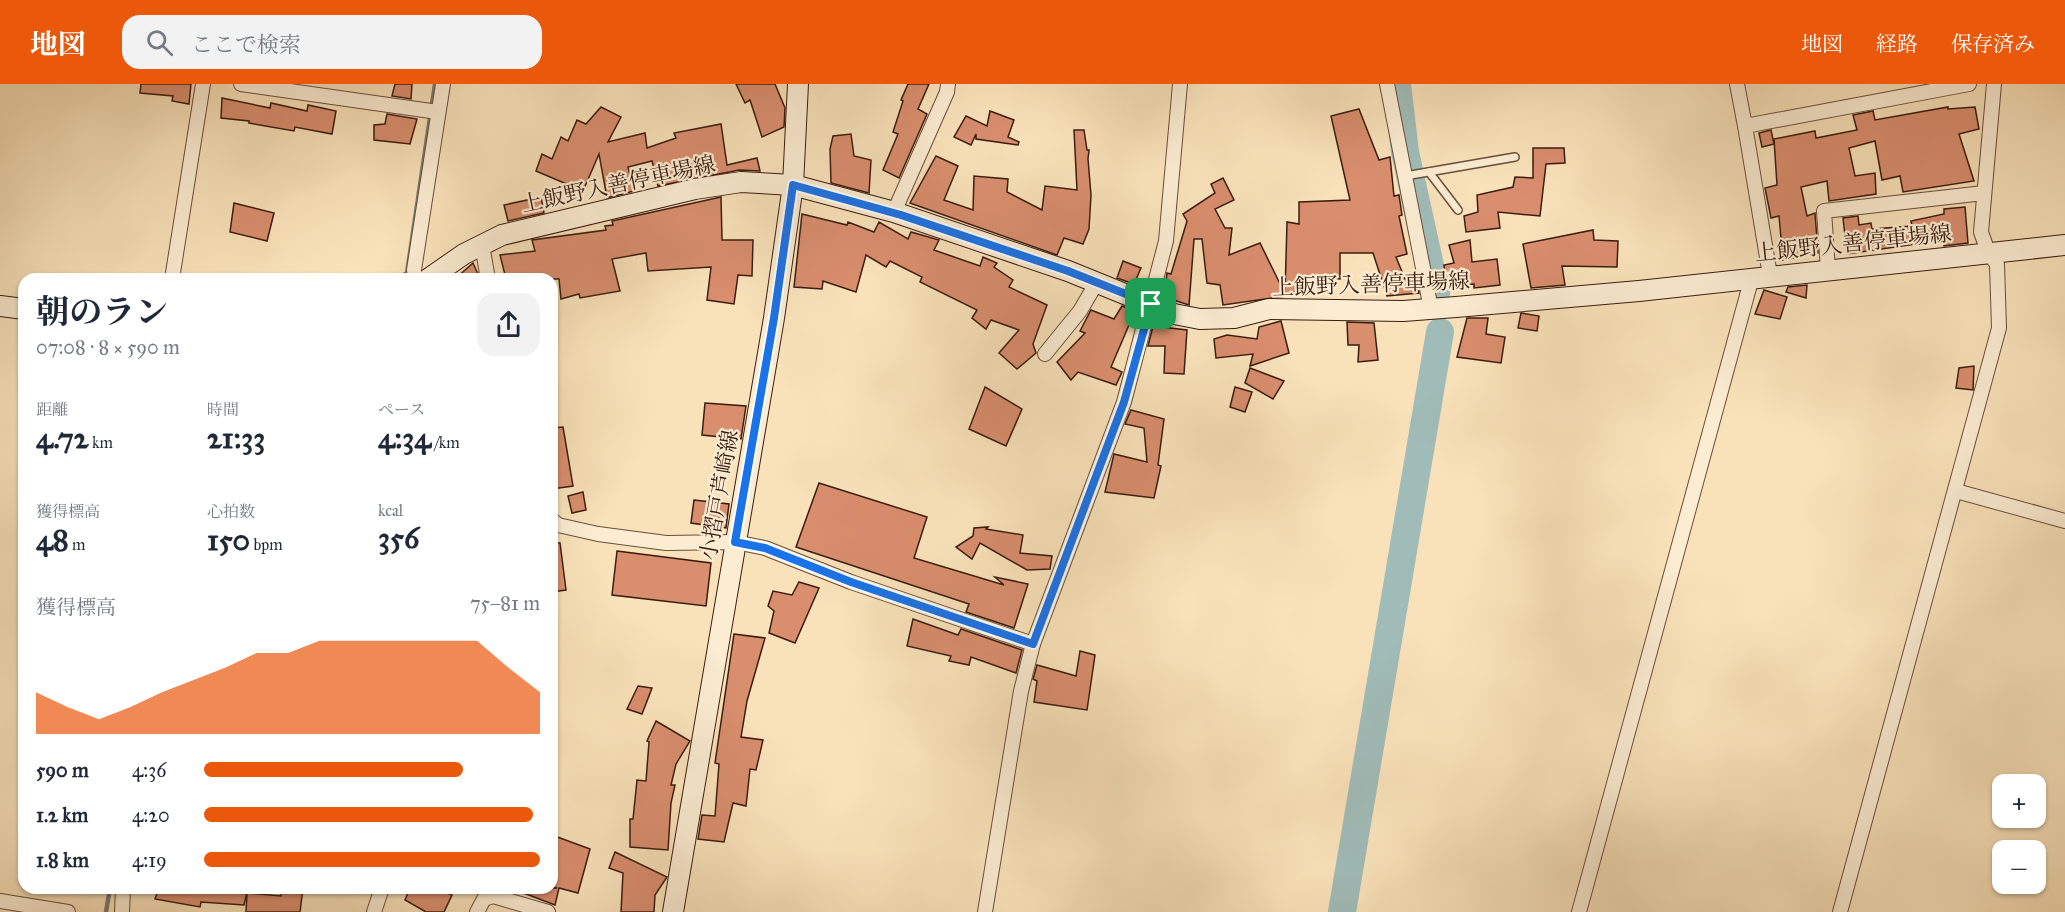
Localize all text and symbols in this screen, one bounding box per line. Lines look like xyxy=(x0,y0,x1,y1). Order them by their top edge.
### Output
search box xyxy=(122,15,542,69)
icon: search xyxy=(143,26,176,59)
text: 地図 xyxy=(30,27,86,62)
text: ここで検索 xyxy=(191,31,301,58)
text: 地図 xyxy=(1801,31,1843,57)
text: 経路 xyxy=(1876,31,1918,57)
text: 保存済み xyxy=(1951,31,2035,57)
street label: 上飯野入善停車場線 xyxy=(518,150,718,218)
street label: 上飯野入善停車場線 xyxy=(1753,219,1953,267)
street label: 上飯野入善停車場線 xyxy=(1272,267,1470,301)
pin xyxy=(1125,278,1176,329)
icon: arrive xyxy=(1134,287,1167,320)
text: 朝のラン xyxy=(36,292,168,332)
button: share xyxy=(477,293,540,356)
text: 07:08 · 8 × 590 m xyxy=(36,335,180,359)
text: 距離 xyxy=(36,400,68,419)
text: 時間 xyxy=(207,400,239,419)
text: ペース xyxy=(378,400,425,419)
text: 4.72 xyxy=(36,420,89,456)
text: 21:33 xyxy=(207,420,265,456)
text: 4:34 xyxy=(378,420,431,456)
street label: 小摺戸芦崎線 xyxy=(694,428,744,562)
text: km xyxy=(89,433,113,452)
text: /km xyxy=(431,433,460,452)
text: kcal xyxy=(378,501,403,520)
text: 獲得標高 xyxy=(36,502,100,521)
text: 心拍数 xyxy=(207,502,255,521)
text: 356 xyxy=(378,520,419,556)
text: 48 xyxy=(36,522,69,558)
text: 150 xyxy=(207,522,250,558)
text: m xyxy=(69,535,86,554)
text: bpm xyxy=(250,535,283,554)
text: 75–81 m xyxy=(470,591,540,615)
text: 獲得標高 xyxy=(36,595,116,619)
text: 590 m xyxy=(36,758,89,782)
text: 4:36 xyxy=(132,758,166,782)
map controls xyxy=(1992,774,2046,894)
button: + xyxy=(1992,774,2046,828)
text: 1.2 km xyxy=(36,803,88,827)
text: 4:20 xyxy=(132,803,170,827)
button: − xyxy=(1992,840,2046,894)
text: 1.8 km xyxy=(36,848,89,872)
text: 4:19 xyxy=(132,848,167,872)

